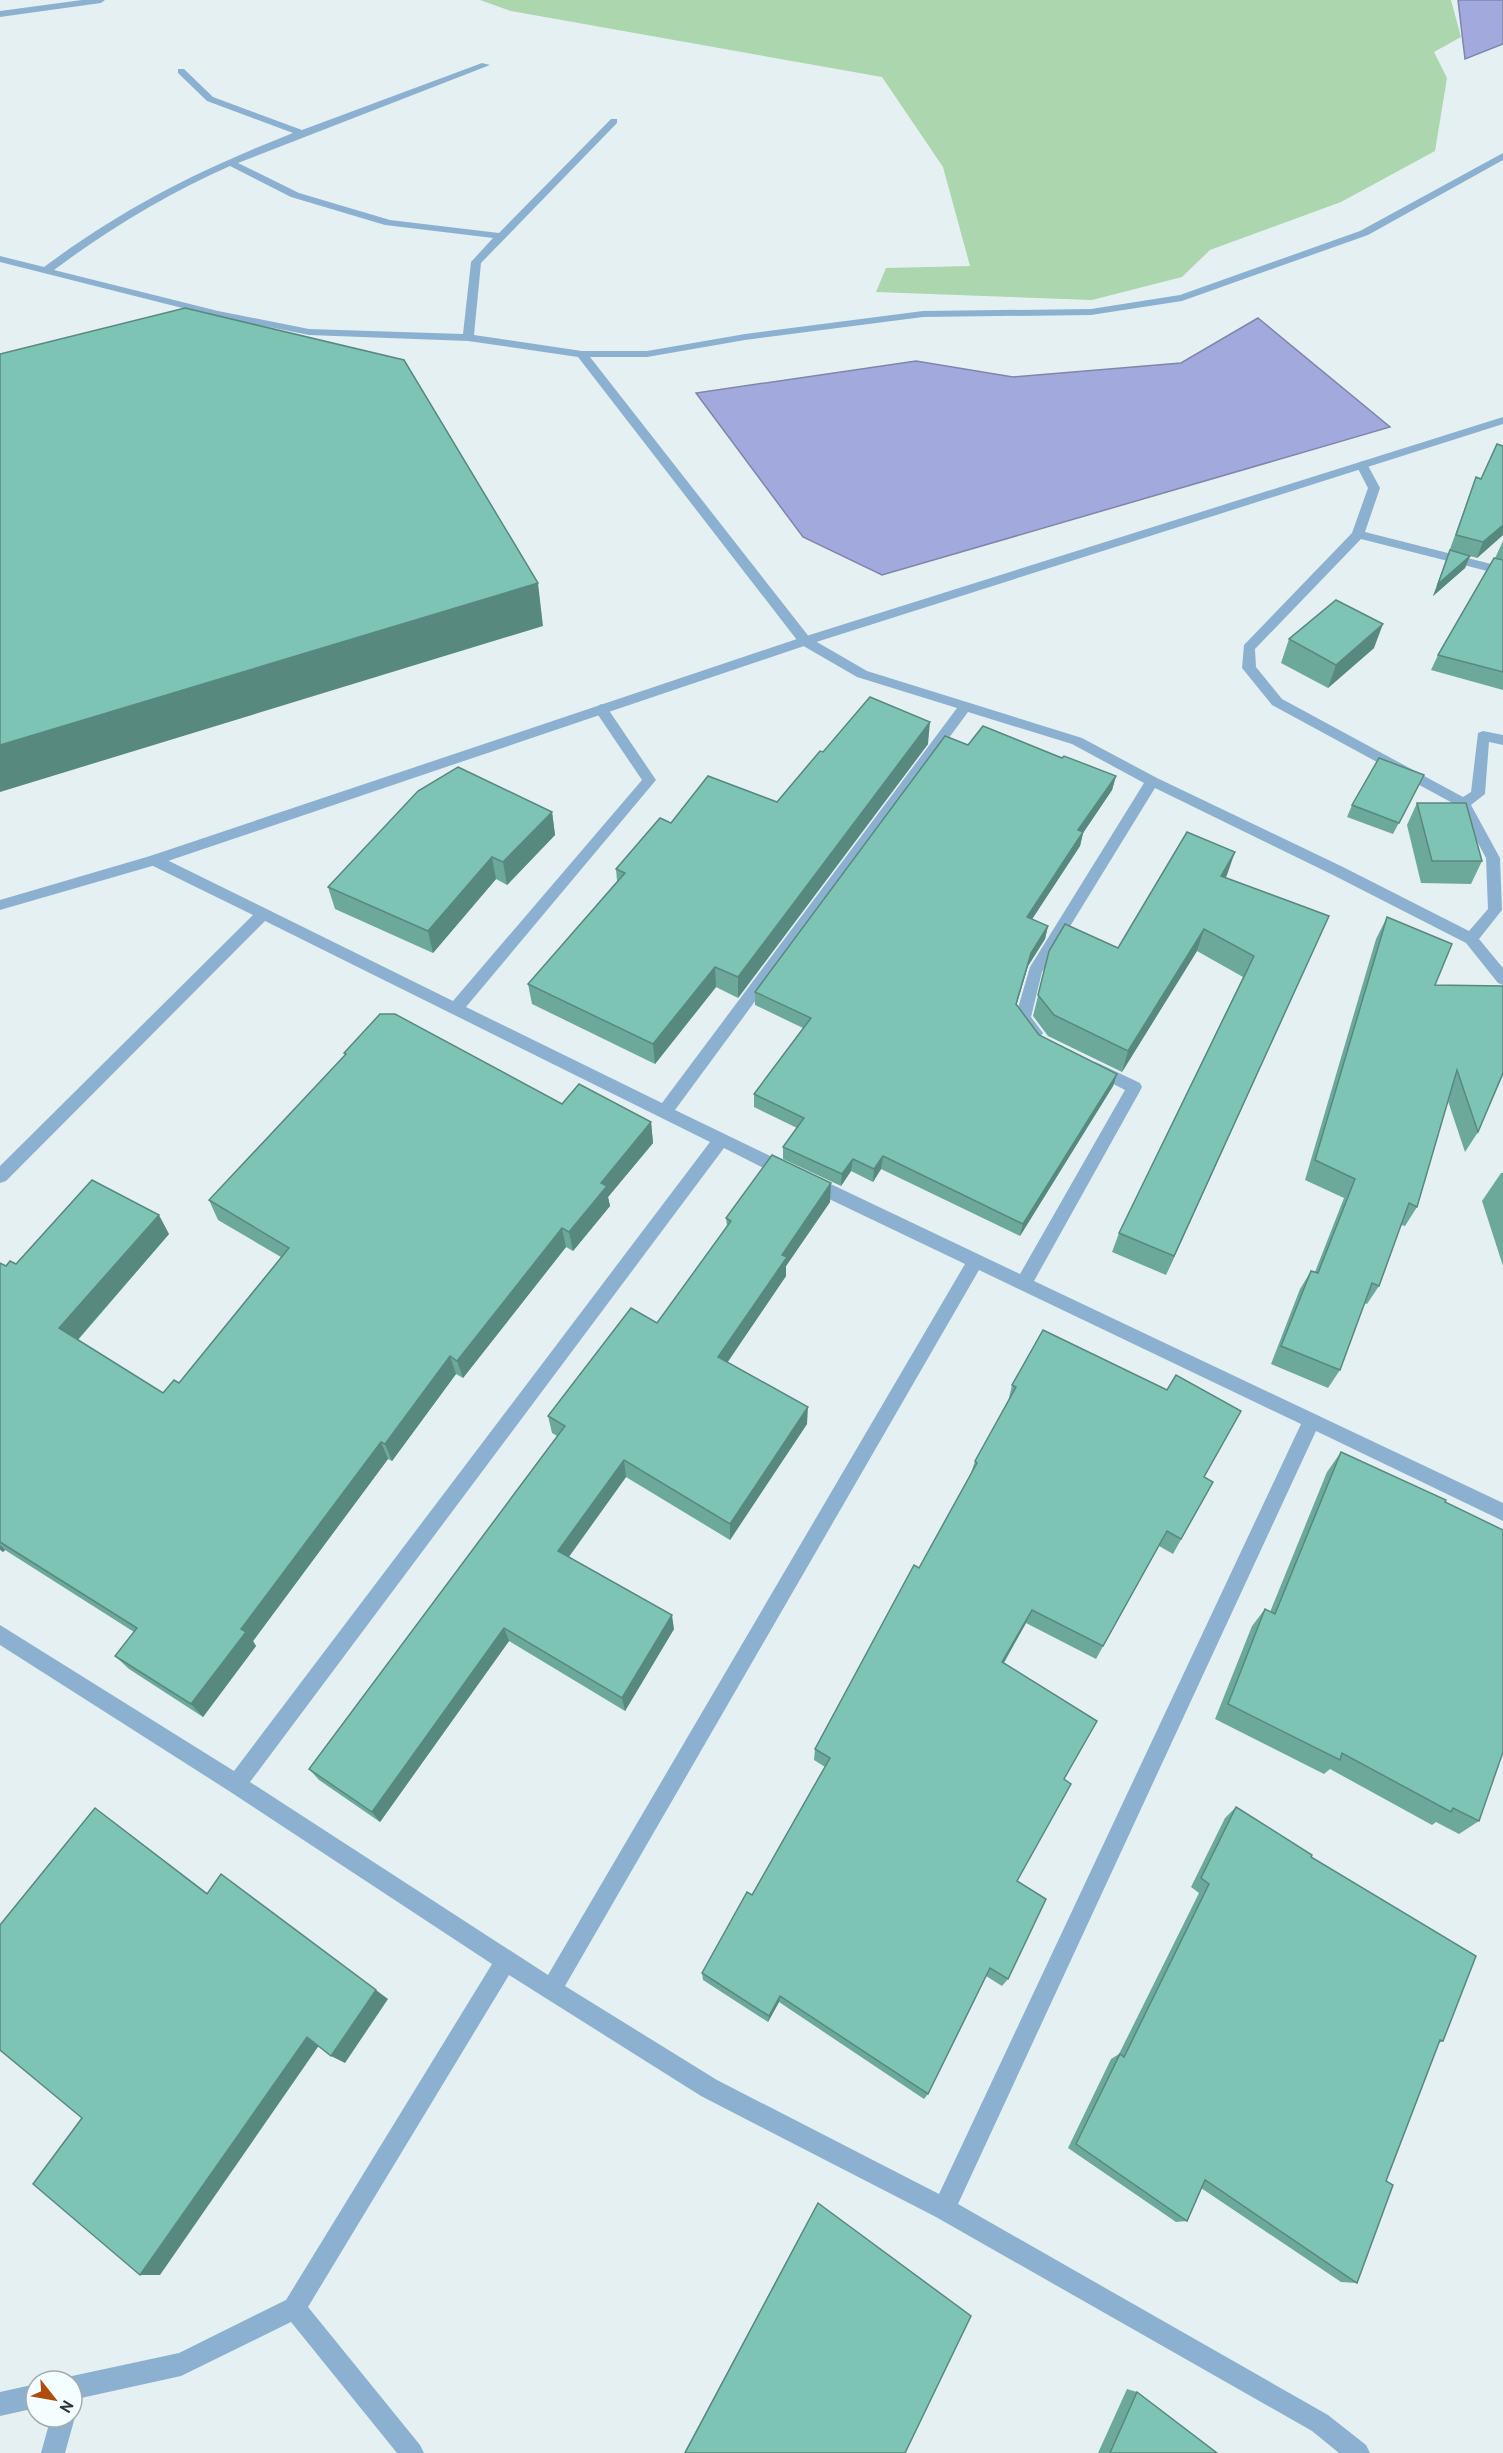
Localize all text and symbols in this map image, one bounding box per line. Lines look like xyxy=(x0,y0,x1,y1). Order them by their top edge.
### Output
north arrow xyxy=(24,2369,84,2429)
text: N xyxy=(56,2397,78,2416)

